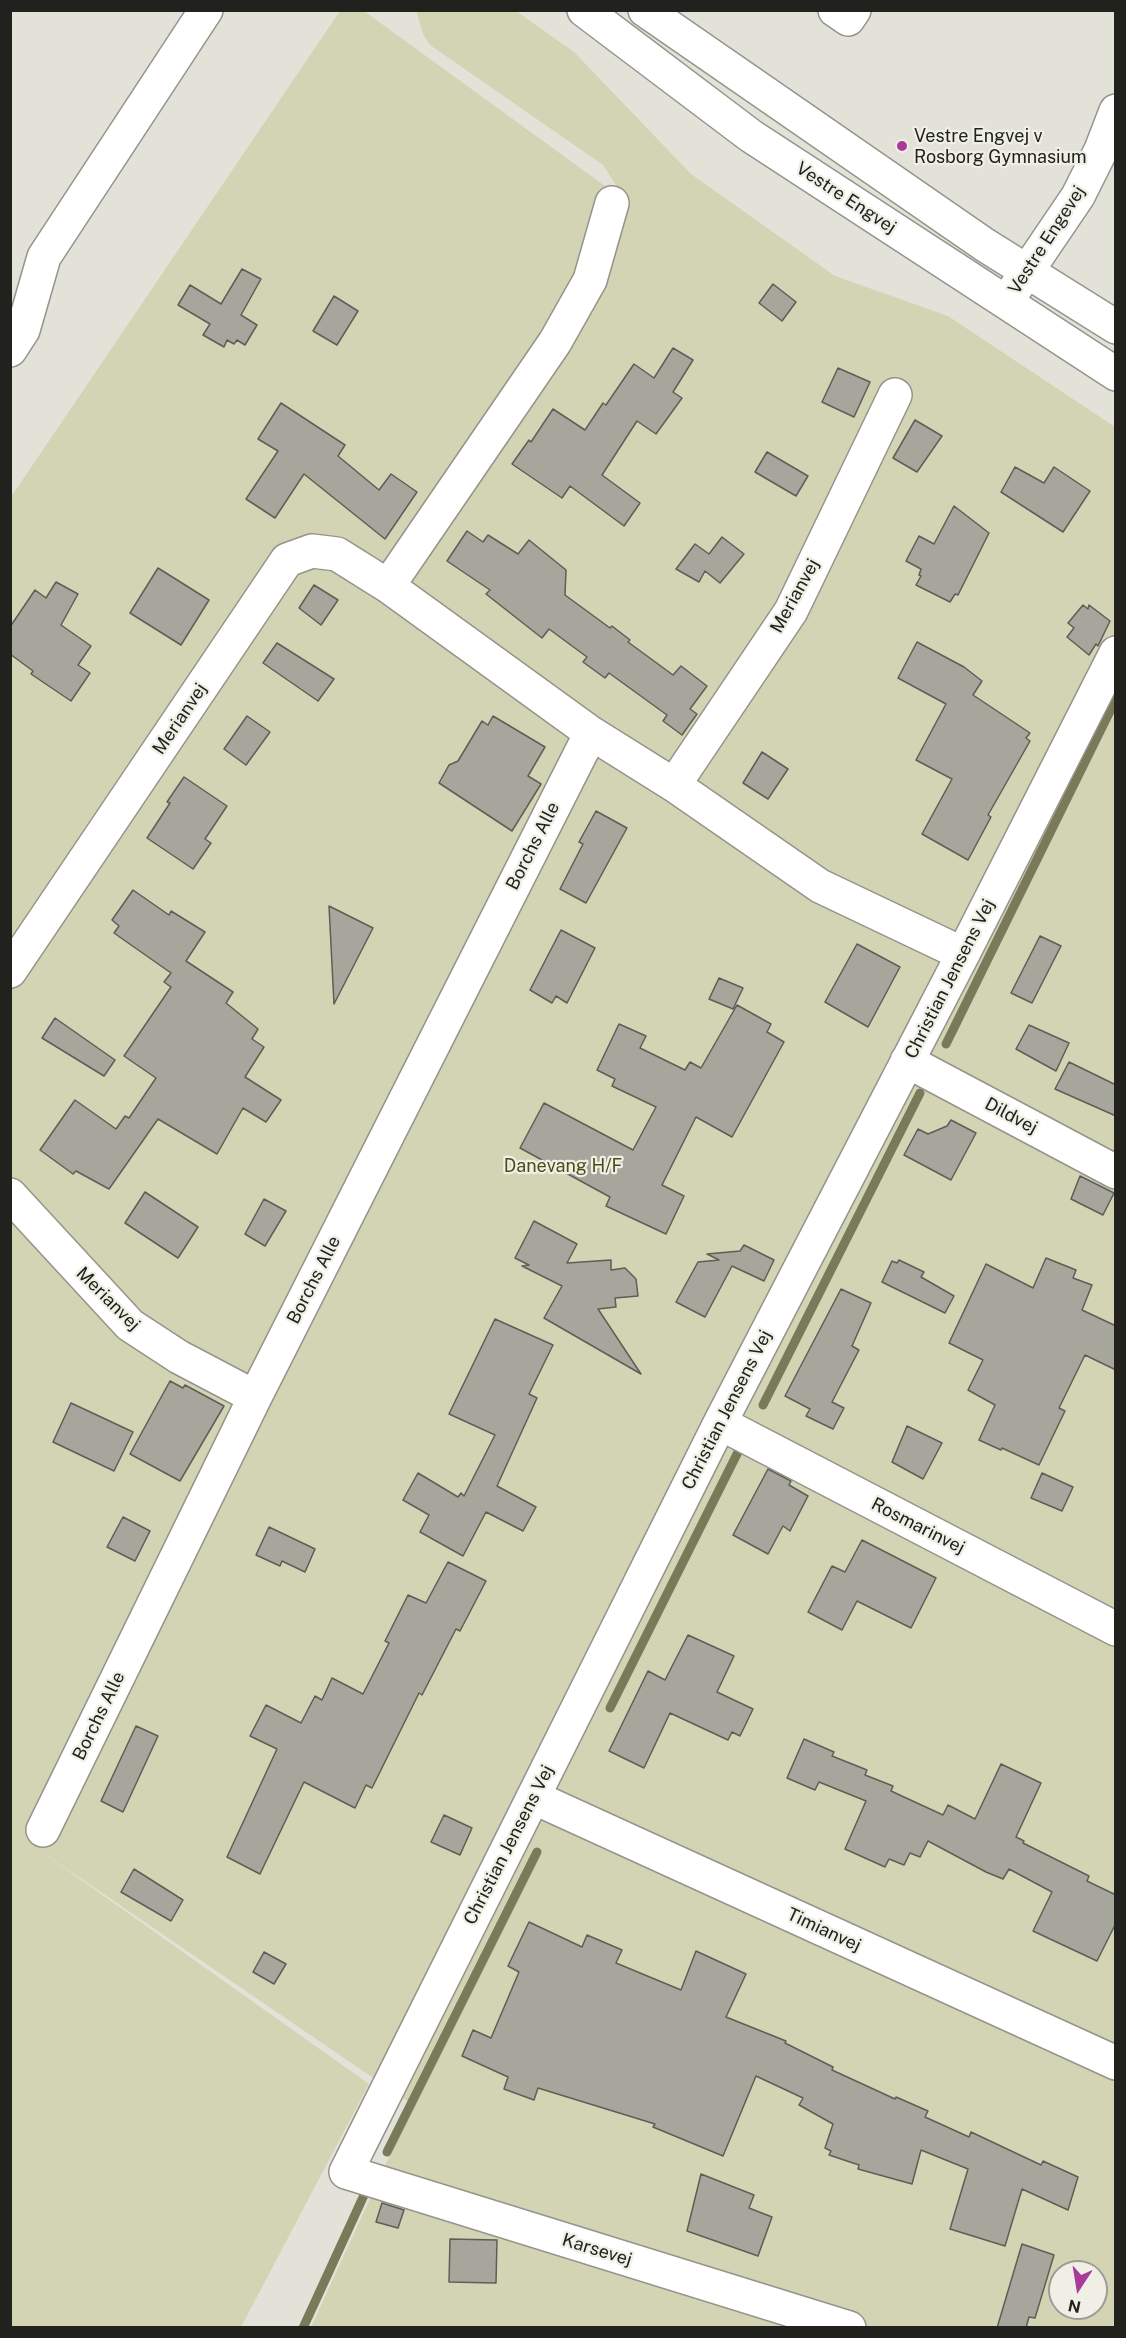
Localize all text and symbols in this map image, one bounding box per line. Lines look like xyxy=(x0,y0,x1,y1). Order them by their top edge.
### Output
place label: Vestre Engvej v Rosborg Gymnasium xyxy=(914,125,1087,168)
marker: Vestre Engvej v Rosborg Gymnasium xyxy=(895,139,909,153)
street label: Vestre Engvej xyxy=(792,158,900,238)
street label: Vestre Engevej xyxy=(1004,182,1090,298)
street label: Merianvej xyxy=(766,555,824,637)
street label: Merianvej xyxy=(148,679,212,759)
street label: Borchs Alle xyxy=(502,798,564,894)
street label: Christian Jensens Vej xyxy=(900,896,1000,1062)
street label: Dildvej xyxy=(981,1093,1041,1139)
park label: Danevang H/F xyxy=(504,1155,622,1177)
street label: Borchs Alle xyxy=(283,1232,345,1328)
street label: Merianvej xyxy=(72,1263,144,1335)
street label: Christian Jensens Vej xyxy=(677,1327,777,1493)
street label: Rosmarinvej xyxy=(868,1493,968,1559)
street label: Borchs Alle xyxy=(68,1668,130,1764)
street label: Christian Jensens Vej xyxy=(459,1762,559,1928)
street label: Timianvej xyxy=(784,1903,864,1957)
street label: Karsevej xyxy=(559,2229,635,2271)
north arrow xyxy=(1048,2260,1108,2320)
text: N xyxy=(1066,2296,1083,2317)

